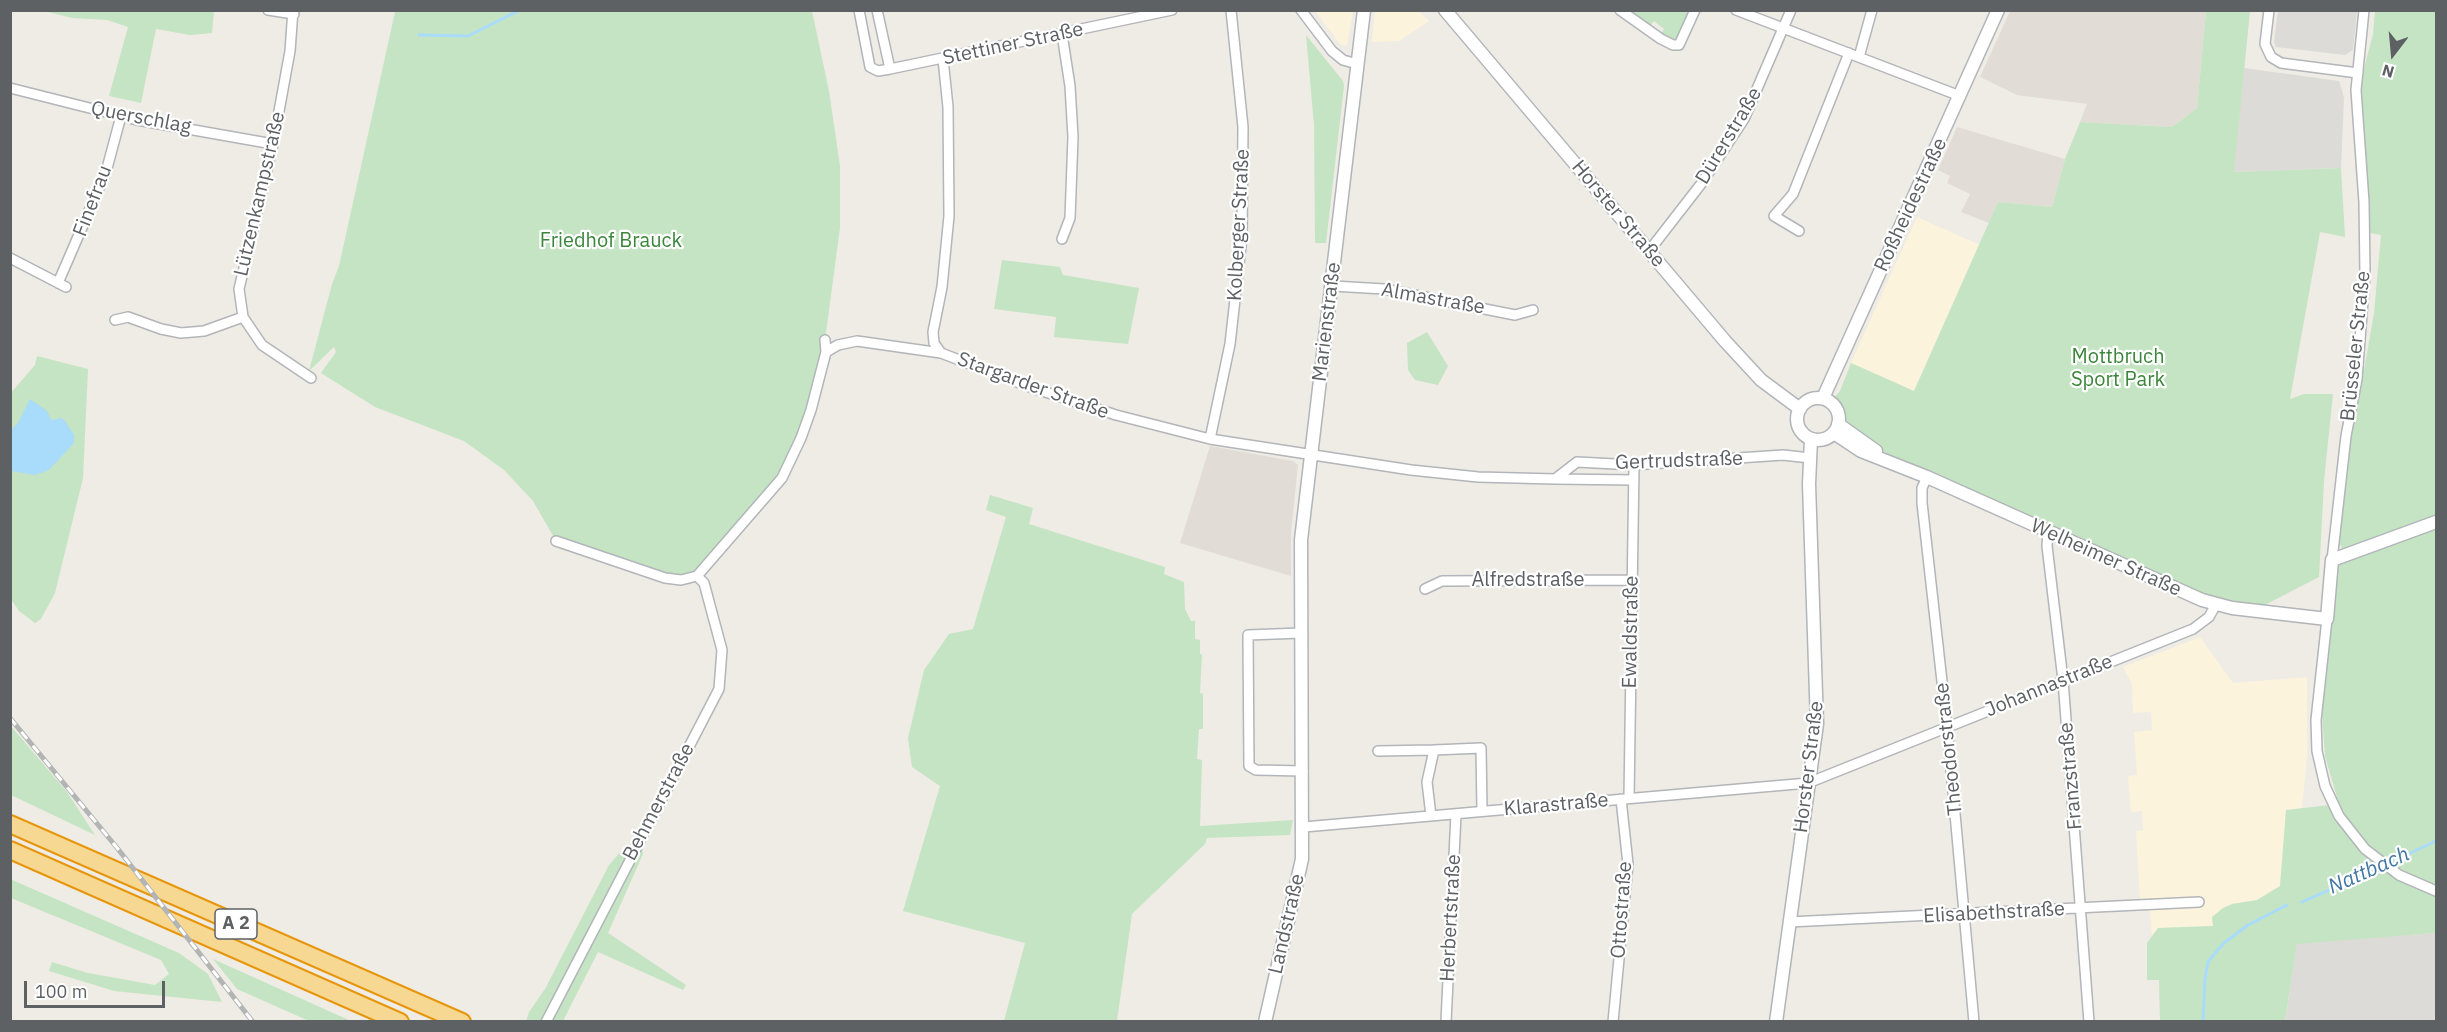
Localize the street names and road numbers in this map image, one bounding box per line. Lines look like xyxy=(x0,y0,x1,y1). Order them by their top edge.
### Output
street label: Stettiner Straße xyxy=(940,17,1086,71)
street label: Dürerstraße xyxy=(1691,83,1767,189)
street label: Querschlag xyxy=(89,97,193,139)
street label: Lützenkampstraße xyxy=(229,109,291,279)
street label: Roßheidestraße xyxy=(1870,134,1952,276)
street label: Kolberger Straße xyxy=(1223,148,1255,302)
street label: Horster Straße xyxy=(1566,155,1670,273)
street label: Finefrau xyxy=(68,162,118,240)
street label: Marienstraße xyxy=(1308,261,1346,383)
street label: Brüsseler Straße xyxy=(2336,270,2376,422)
street label: Almastraße xyxy=(1379,278,1487,320)
street label: Stargarder Straße xyxy=(954,347,1112,425)
street label: Gertrudstraße xyxy=(1615,447,1743,475)
street label: Welheimer Straße xyxy=(2027,514,2185,602)
street label: Alfredstraße xyxy=(1472,568,1584,592)
street label: Ewaldstraße xyxy=(1618,575,1644,689)
street label: Johannastraße xyxy=(1982,650,2116,722)
street label: Theodorstraße xyxy=(1930,681,1968,817)
street label: Horster Straße xyxy=(1789,700,1829,834)
street label: Franzstraße xyxy=(2054,721,2088,831)
street label: Behmerstraße xyxy=(618,739,700,865)
street label: Klarastraße xyxy=(1503,788,1609,822)
street label: Herbertstraße xyxy=(1436,854,1466,982)
street label: Ottostraße xyxy=(1607,861,1637,959)
street label: Landstraße xyxy=(1264,872,1310,976)
street label: Elisabethstraße xyxy=(1923,897,2065,929)
road number: A 2 xyxy=(215,909,257,939)

